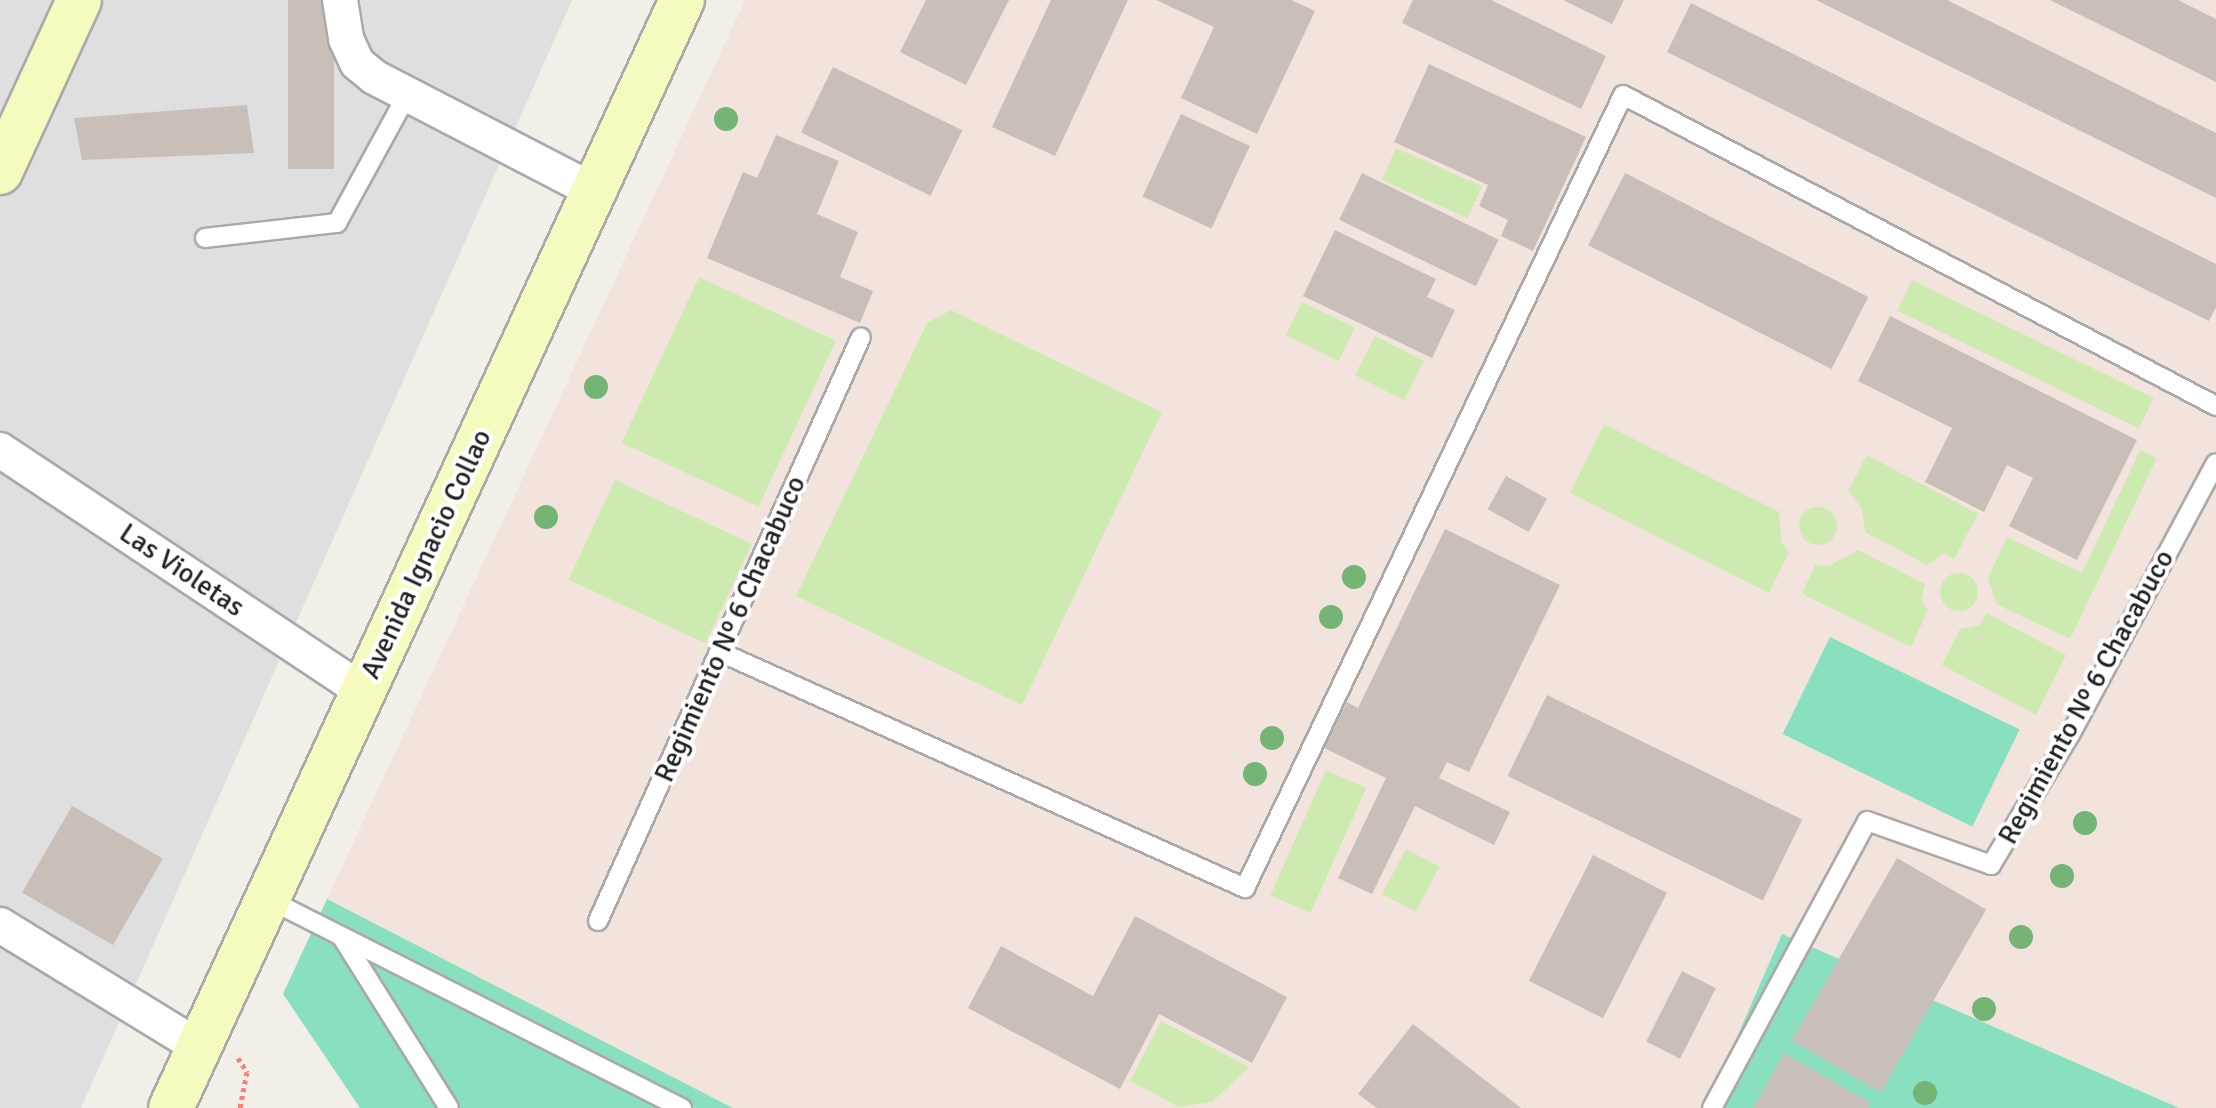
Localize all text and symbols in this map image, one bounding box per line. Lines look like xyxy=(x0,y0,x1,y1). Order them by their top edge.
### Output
street label: Avenida Ignacio Collao xyxy=(353,424,499,684)
street label: Regimiento Nº 6 Chacabuco xyxy=(647,471,813,787)
street label: Las Violetas xyxy=(113,516,251,624)
street label: Regimiento Nº 6 Chacabuco xyxy=(1991,544,2181,850)

